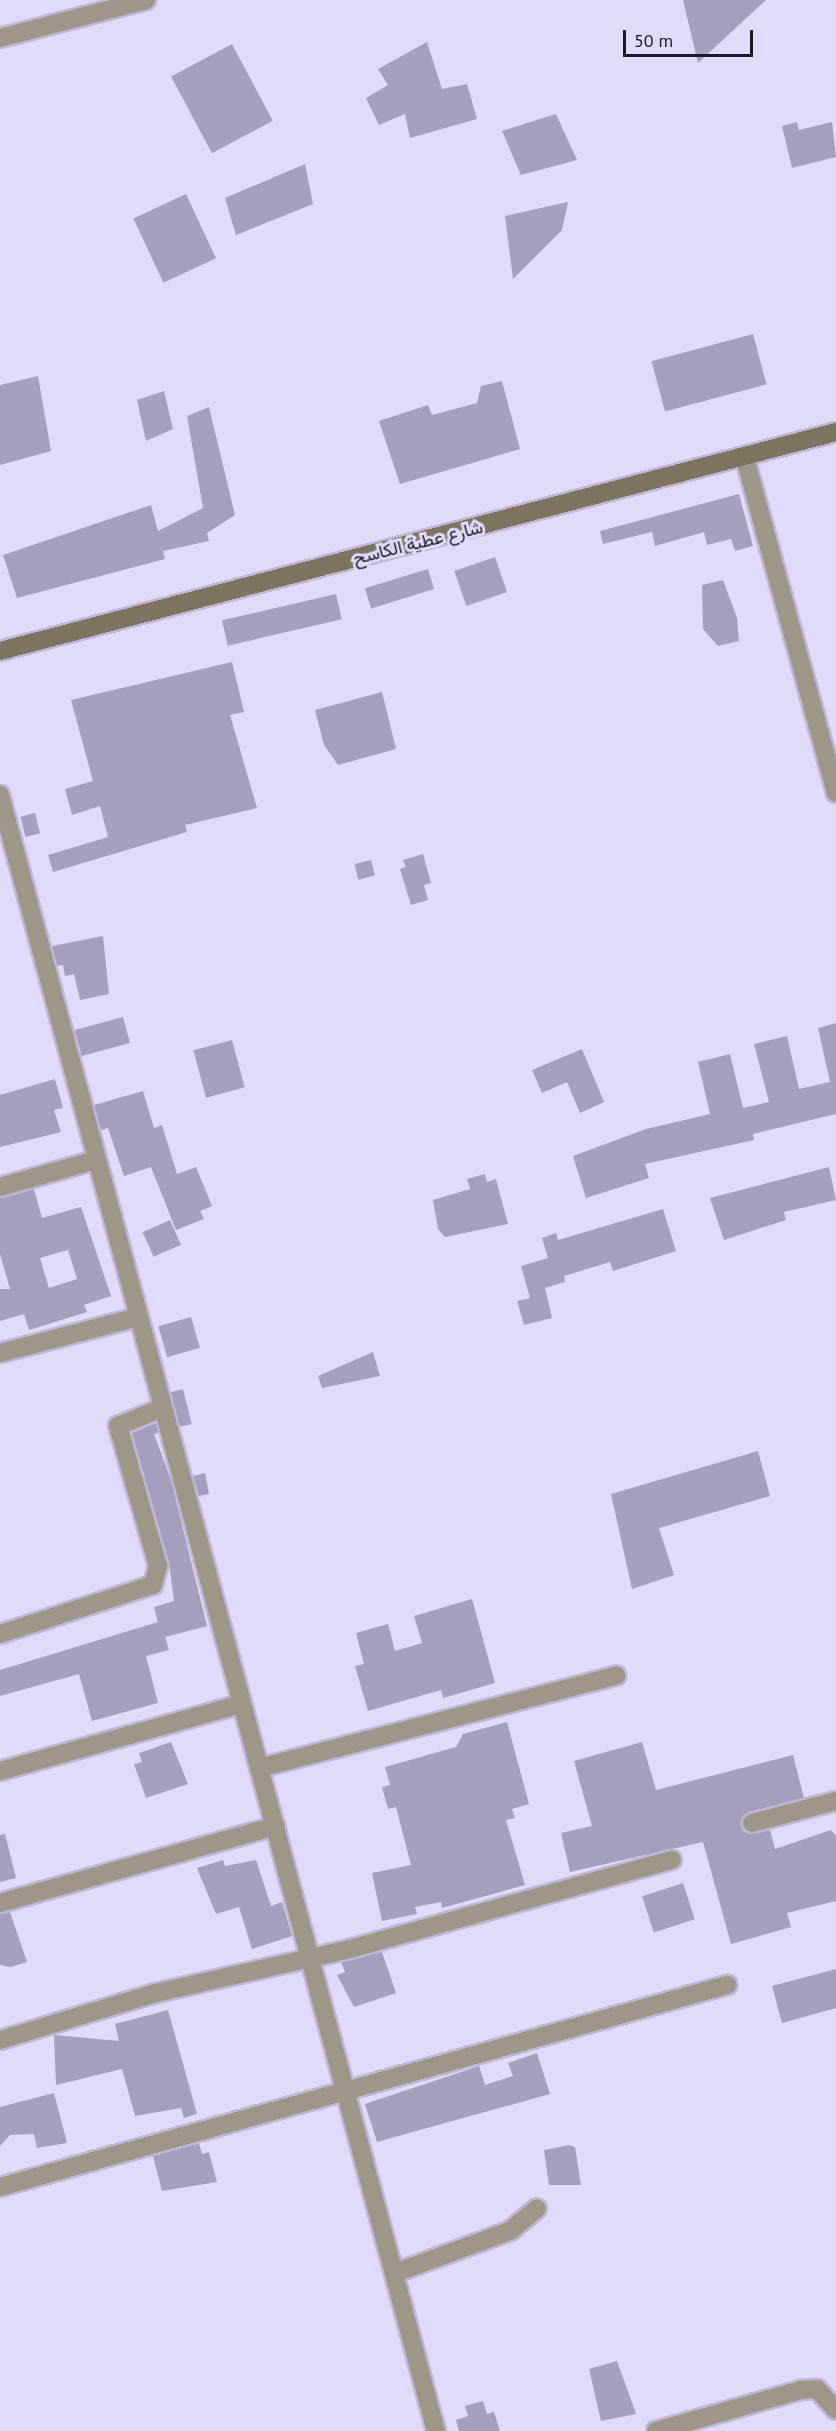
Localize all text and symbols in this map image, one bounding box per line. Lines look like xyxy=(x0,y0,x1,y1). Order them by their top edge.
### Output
scale bar xyxy=(626,18,756,56)
text: 50 m xyxy=(634,29,673,52)
street label: شارع عطية الكاسح xyxy=(351,516,485,570)

